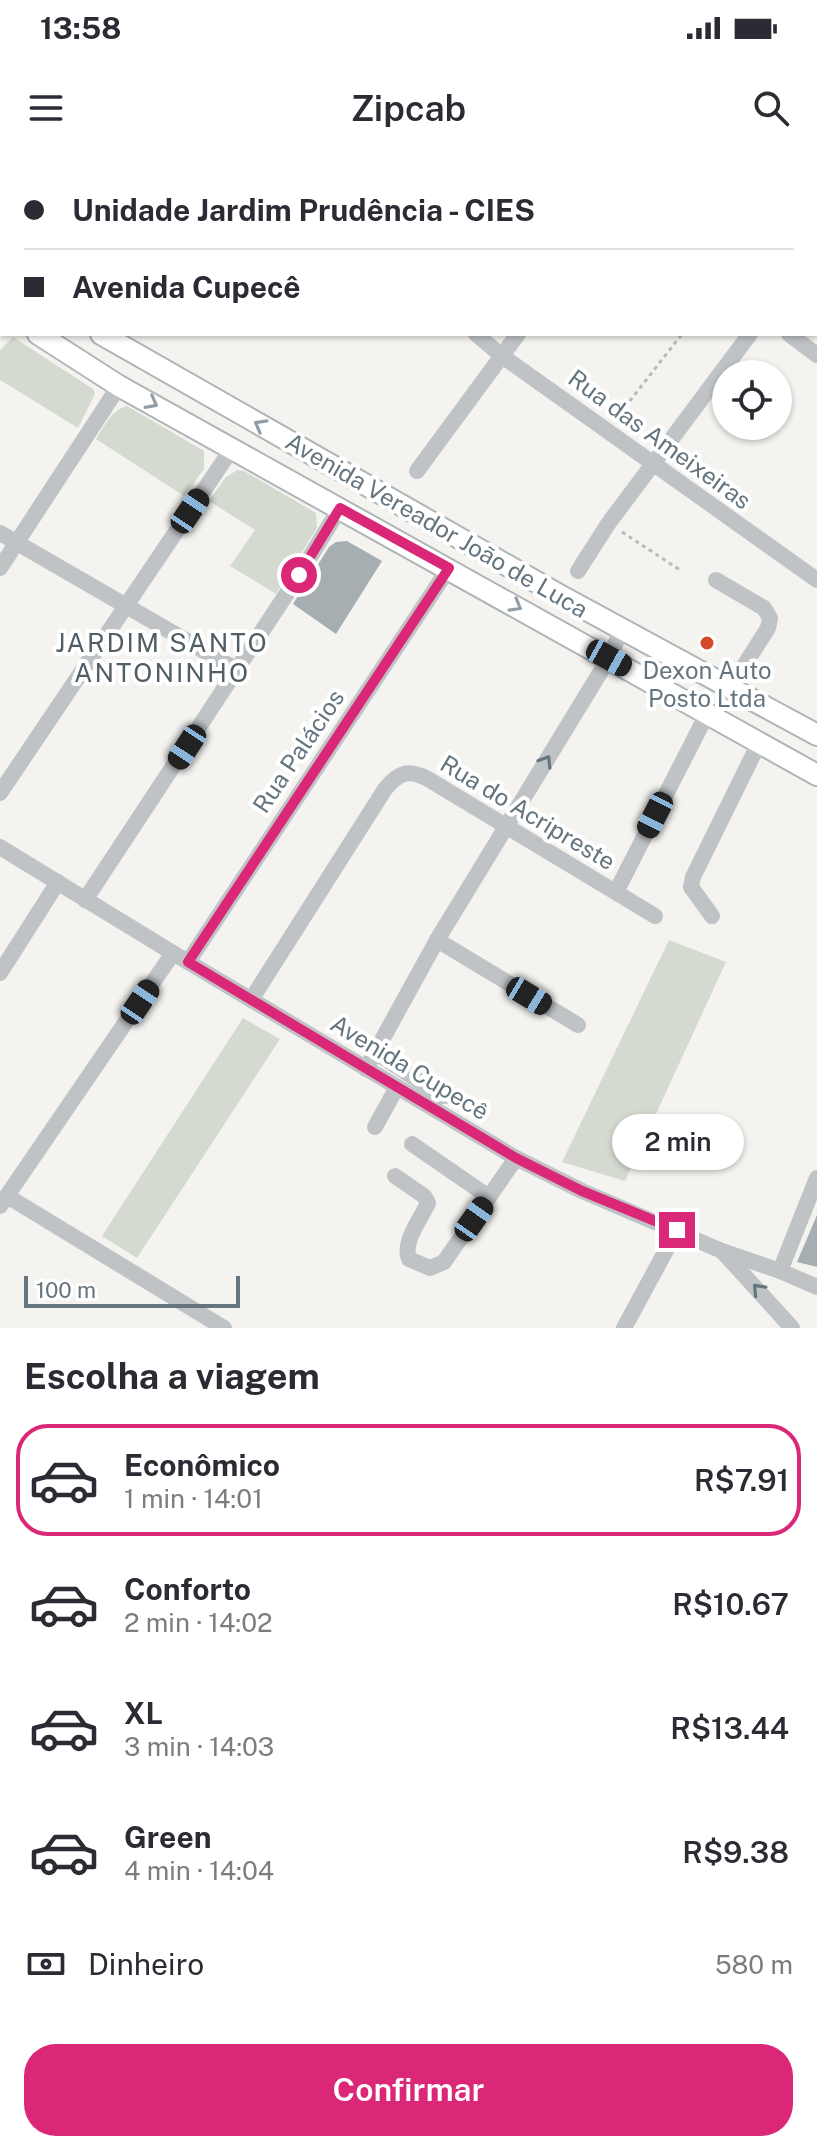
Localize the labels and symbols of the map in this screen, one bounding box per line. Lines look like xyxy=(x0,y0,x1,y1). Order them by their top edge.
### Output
street label: Rua das Ameixeiras xyxy=(563,363,757,515)
one-way arrow xyxy=(144,394,159,409)
one-way arrow xyxy=(254,419,269,435)
street label: Avenida Vereador João de Luca xyxy=(281,427,593,623)
car xyxy=(167,484,213,538)
route start xyxy=(281,557,317,593)
one-way arrow xyxy=(508,597,523,612)
district label: JARDIM SANTO ANTONINHO xyxy=(55,627,269,688)
marker: Dexon Auto Posto Ltda xyxy=(698,634,716,652)
car xyxy=(582,636,636,680)
place label: Dexon Auto Posto Ltda xyxy=(642,656,772,712)
street label: Rua Palácios xyxy=(247,684,349,818)
car xyxy=(164,720,210,774)
street label: Rua do Acripreste xyxy=(436,749,620,875)
one-way arrow xyxy=(536,755,551,770)
car xyxy=(633,788,677,842)
car xyxy=(502,973,556,1019)
car xyxy=(117,975,163,1029)
street label: Avenida Cupecê xyxy=(326,1009,494,1125)
callout: 2 min xyxy=(611,1114,743,1170)
car xyxy=(450,1192,498,1246)
route end xyxy=(659,1212,695,1248)
scale bar xyxy=(24,1272,240,1308)
one-way arrow xyxy=(752,1284,767,1298)

